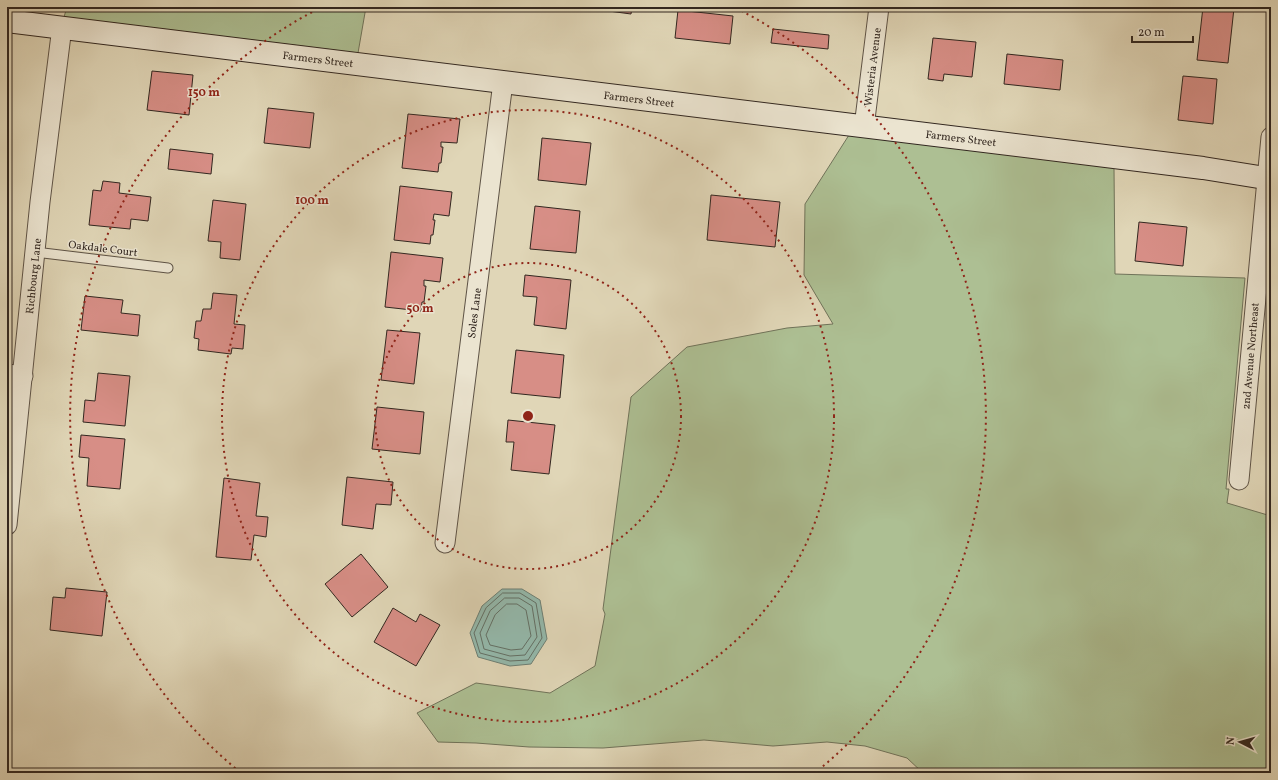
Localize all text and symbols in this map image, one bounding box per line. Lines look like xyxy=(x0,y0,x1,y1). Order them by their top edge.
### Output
scale bar xyxy=(1132,18,1193,44)
text: 20 m xyxy=(1138,25,1165,41)
street label: Wisteria Avenue xyxy=(861,27,886,107)
street label: Farmers Street xyxy=(282,49,354,72)
text: 150 m xyxy=(188,85,220,101)
street label: Farmers Street xyxy=(603,89,675,112)
street label: Farmers Street xyxy=(925,128,997,151)
text: 100 m xyxy=(295,193,329,209)
street label: Richbourg Lane xyxy=(23,238,46,315)
street label: Oakdale Court xyxy=(67,238,138,261)
street label: Soles Lane xyxy=(465,287,486,339)
text: 50 m xyxy=(406,301,434,317)
street label: 2nd Avenue Northeast xyxy=(1239,302,1264,410)
centre of rings xyxy=(521,409,535,423)
north arrow xyxy=(1220,722,1260,762)
text: N xyxy=(1224,736,1239,746)

